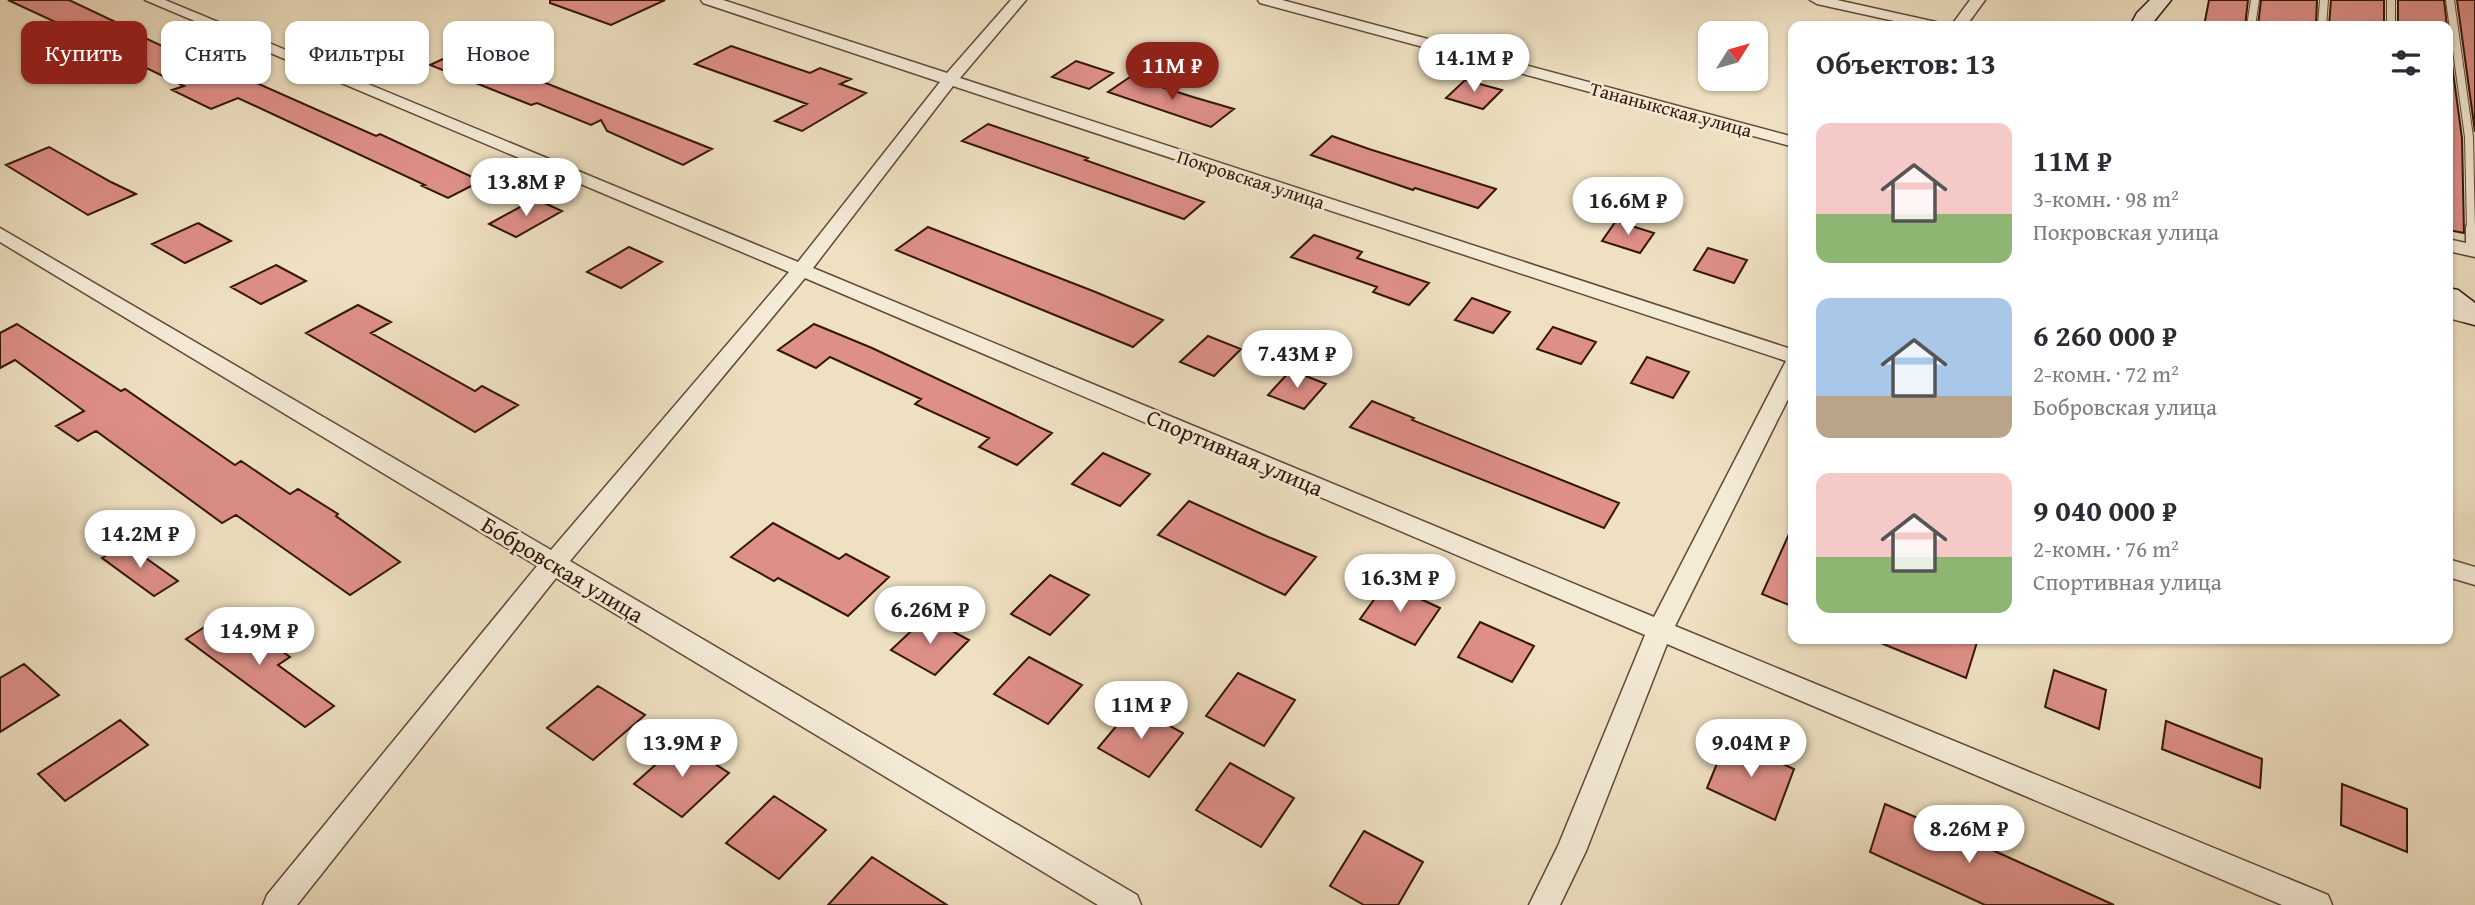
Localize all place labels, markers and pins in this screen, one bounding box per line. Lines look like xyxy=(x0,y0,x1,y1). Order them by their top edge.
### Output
pin: 14.1M ₽ xyxy=(1409,34,1539,94)
pin: 11M ₽ xyxy=(1123,42,1221,102)
pin: 13.8M ₽ xyxy=(461,158,591,218)
pin: 16.6M ₽ xyxy=(1563,177,1693,237)
pin: 7.43M ₽ xyxy=(1232,330,1362,390)
pin: 14.2M ₽ xyxy=(75,510,205,570)
pin: 16.3M ₽ xyxy=(1335,554,1465,614)
pin: 6.26M ₽ xyxy=(865,586,995,646)
pin: 14.9M ₽ xyxy=(194,608,324,667)
pin: 11M ₽ xyxy=(1092,682,1190,741)
pin: 13.9M ₽ xyxy=(617,720,747,779)
pin: 9.04M ₽ xyxy=(1686,720,1816,779)
pin: 8.26M ₽ xyxy=(1904,806,2034,865)

